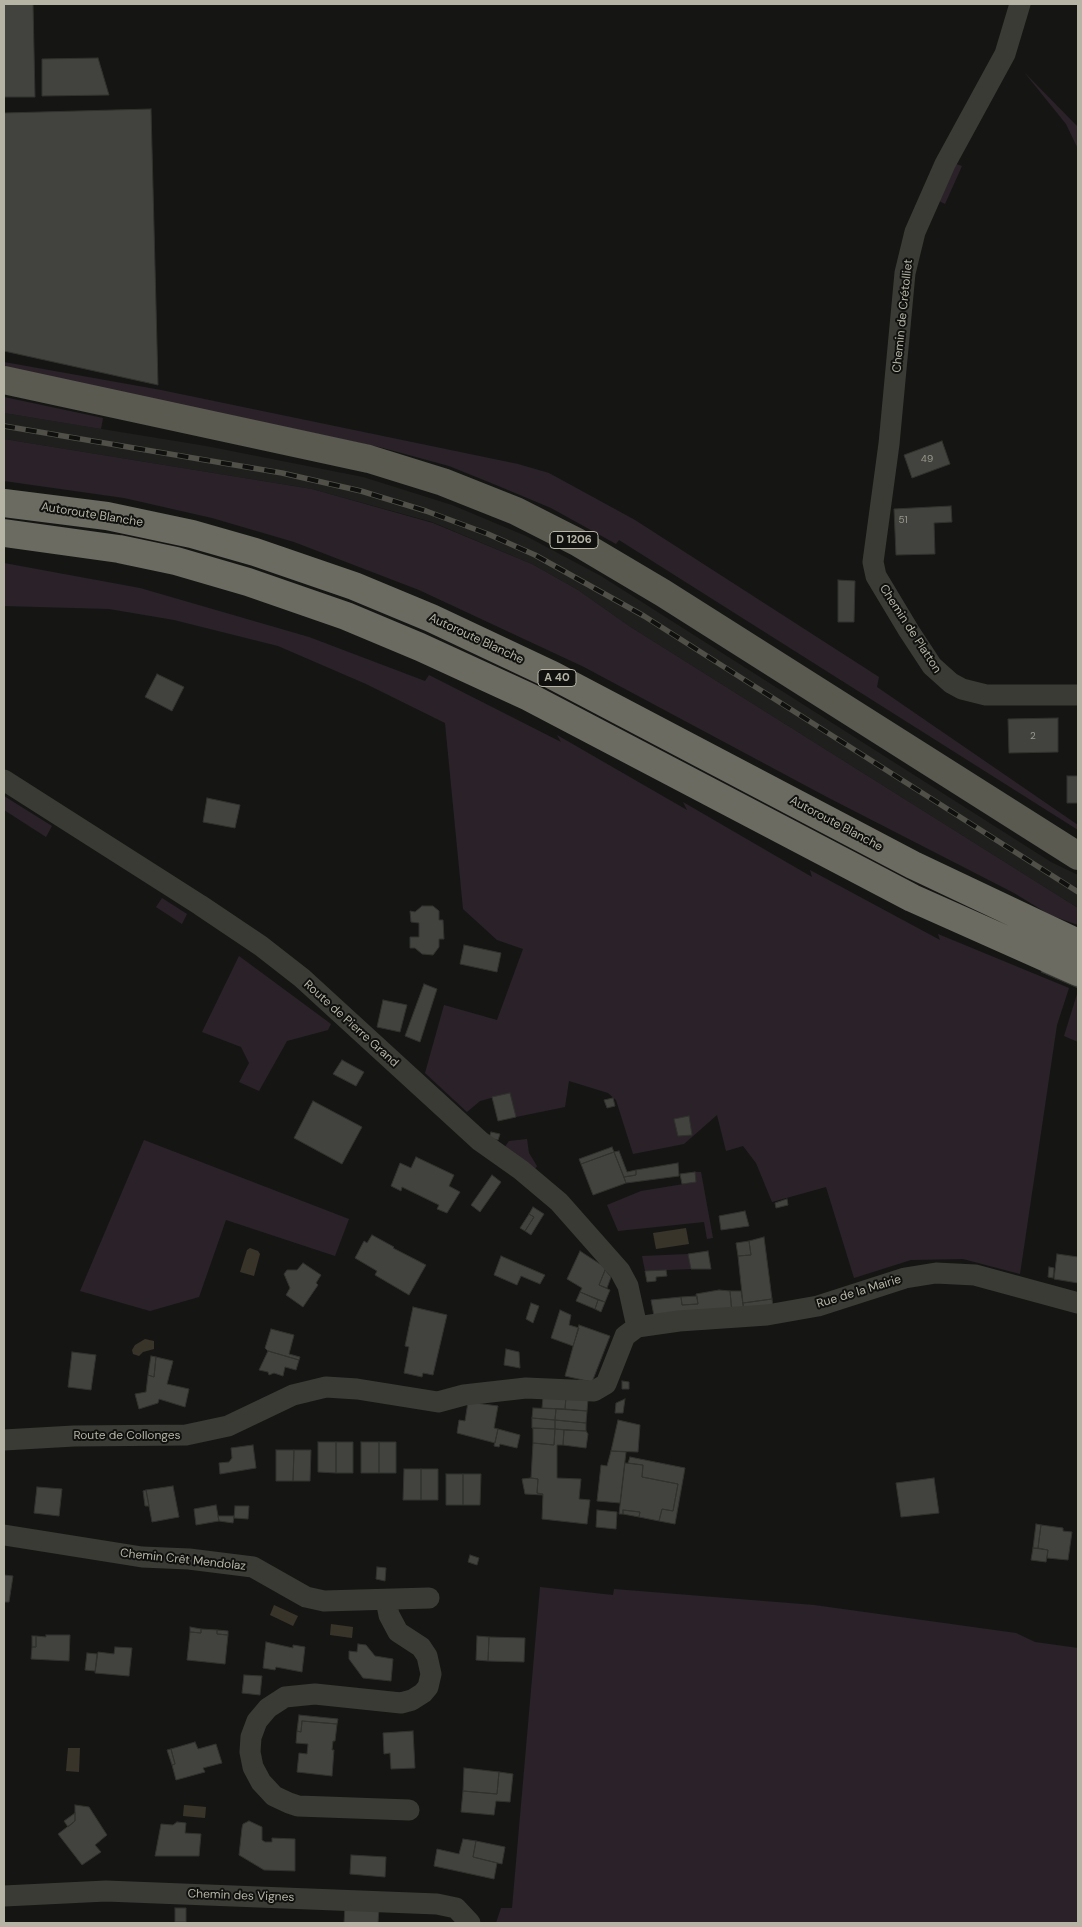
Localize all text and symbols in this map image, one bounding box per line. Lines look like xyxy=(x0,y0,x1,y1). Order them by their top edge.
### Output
street label: Chemin de Crétolliet xyxy=(890,258,916,374)
house number: 49 xyxy=(921,453,933,465)
street label: Autoroute Blanche xyxy=(40,500,144,530)
house number: 51 xyxy=(898,514,908,526)
road number: D 1206 xyxy=(550,532,598,548)
street label: Chemin de Platton xyxy=(876,582,944,676)
street label: Autoroute Blanche xyxy=(426,611,526,667)
road number: A 40 xyxy=(538,670,576,686)
house number: 2 xyxy=(1030,730,1036,742)
street label: Autoroute Blanche xyxy=(787,793,885,855)
street label: Route de Pierre Grand xyxy=(301,978,401,1070)
street label: Rue de la Mairie xyxy=(815,1272,903,1312)
street label: Route de Collonges xyxy=(73,1429,181,1443)
street label: Chemin Crêt Mendolaz xyxy=(119,1546,247,1574)
street label: Chemin des Vignes xyxy=(187,1887,295,1905)

